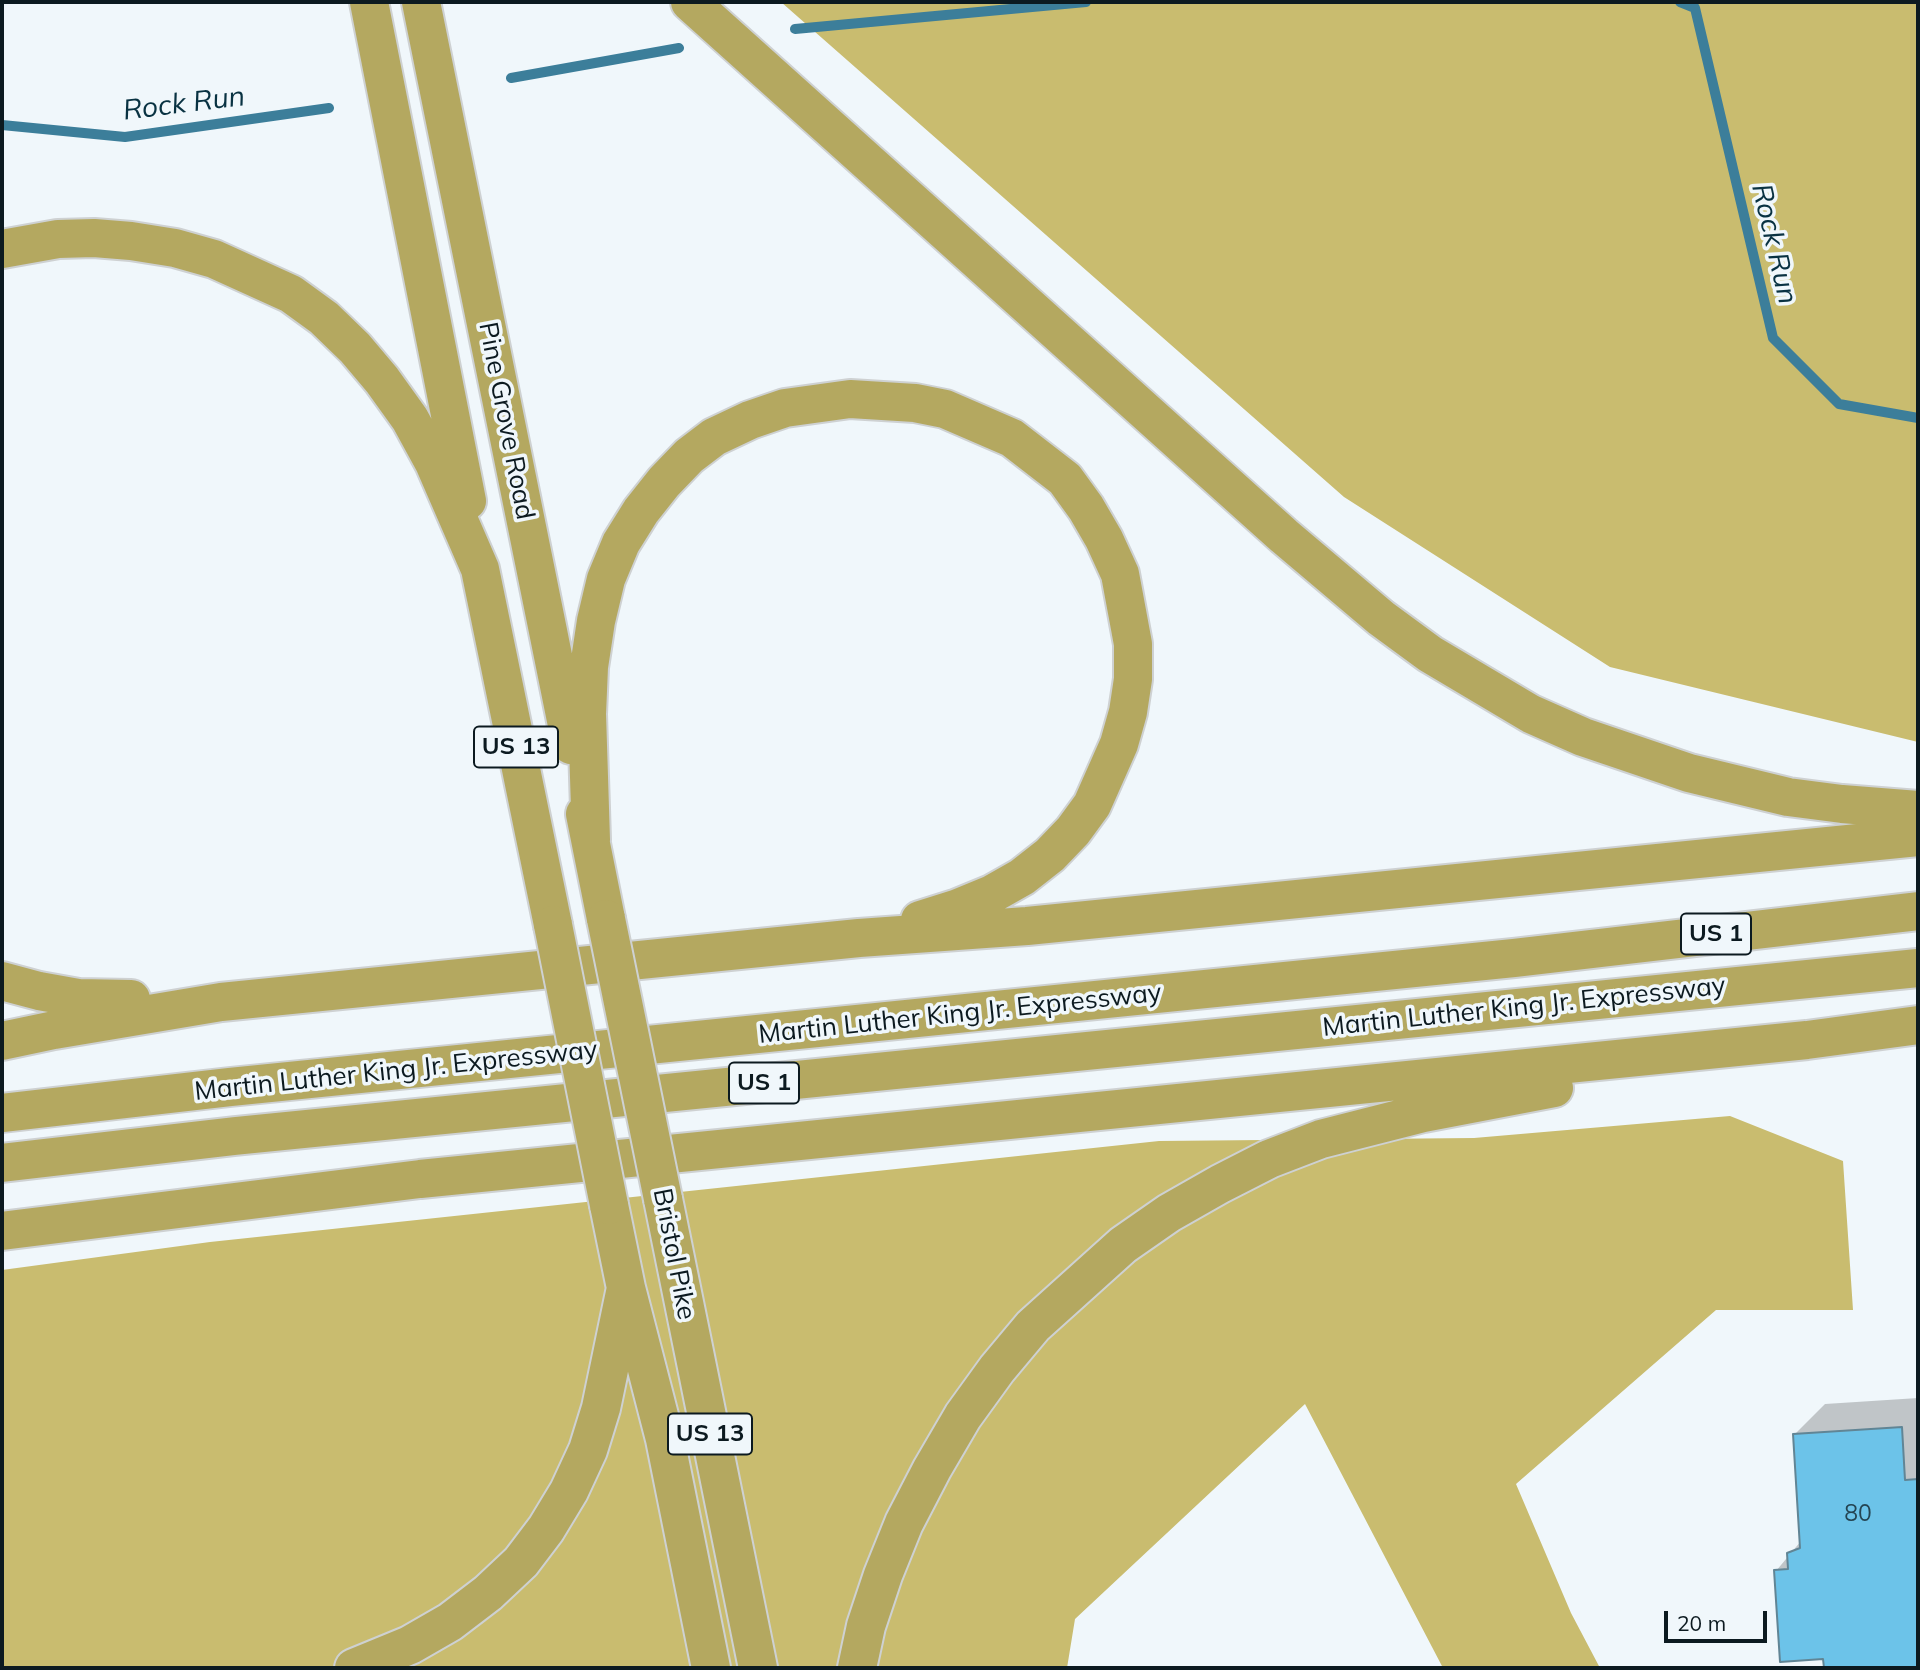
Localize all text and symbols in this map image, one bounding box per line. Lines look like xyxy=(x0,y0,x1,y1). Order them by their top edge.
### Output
water label: Rock Run xyxy=(121,80,247,128)
water label: Rock Run xyxy=(1744,181,1804,307)
street label: Pine Grove Road xyxy=(472,320,540,522)
road number: US 13 xyxy=(474,726,558,768)
road number: US 1 xyxy=(1681,914,1751,954)
street label: Martin Luther King Jr. Expressway xyxy=(1321,970,1727,1044)
street label: Martin Luther King Jr. Expressway xyxy=(757,977,1163,1051)
street label: Martin Luther King Jr. Expressway xyxy=(193,1034,599,1108)
road number: US 1 xyxy=(729,1063,799,1104)
street label: Bristol Pike xyxy=(646,1186,702,1322)
road number: US 13 xyxy=(668,1414,752,1454)
house number: 80 xyxy=(1844,1500,1872,1528)
scale bar xyxy=(1668,1596,1771,1640)
text: 20 m xyxy=(1677,1610,1726,1636)

